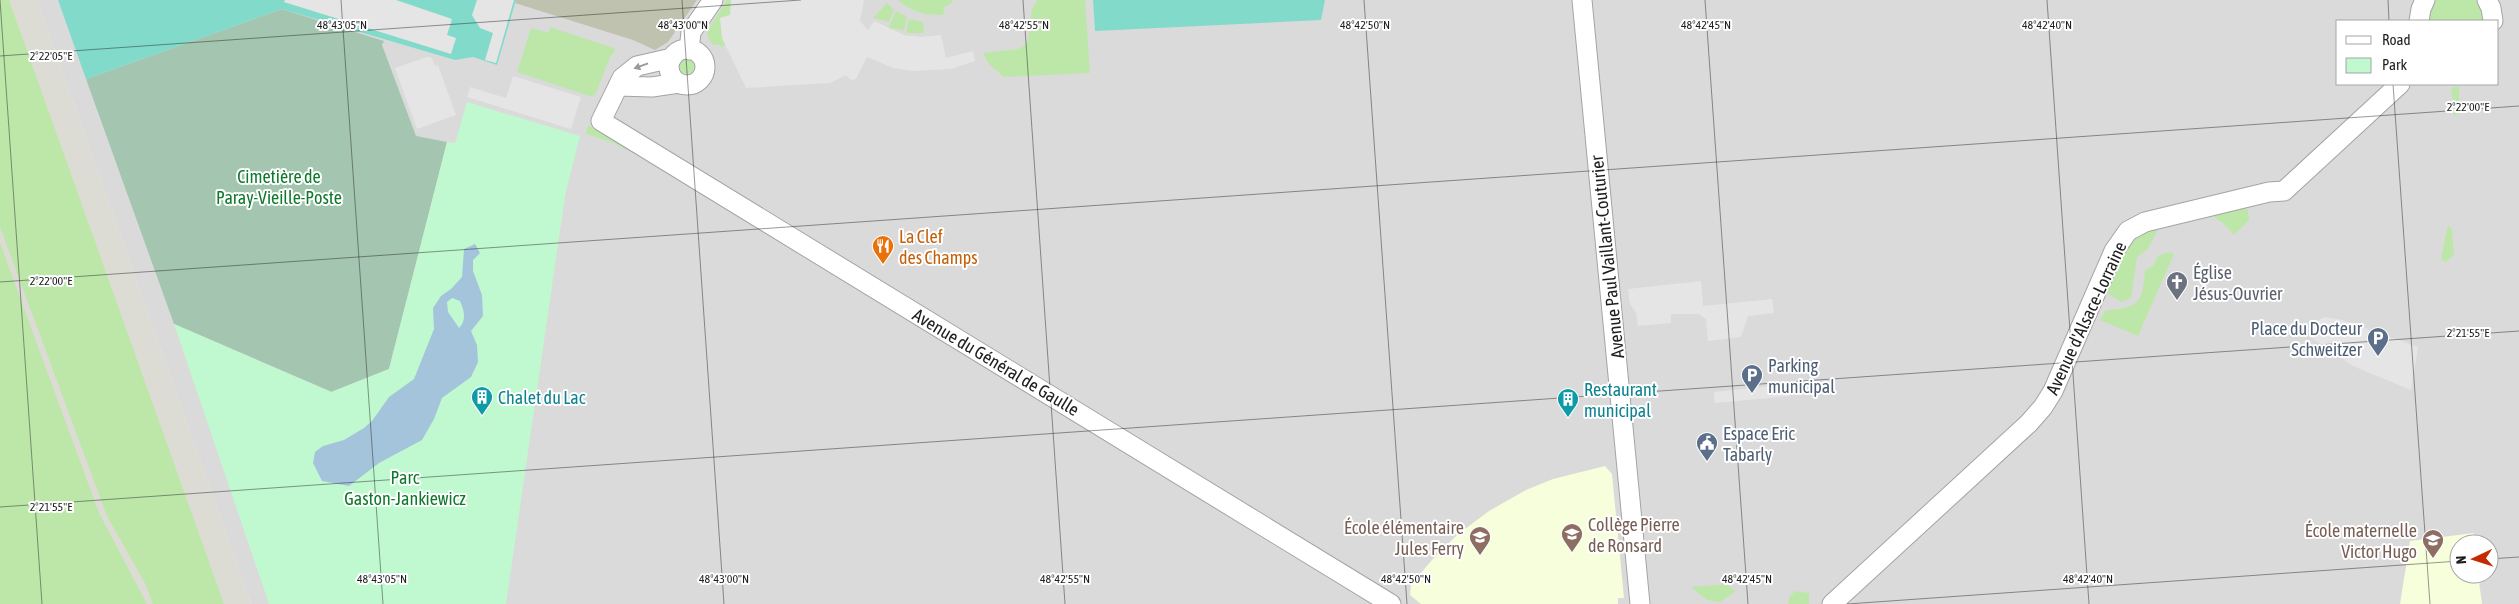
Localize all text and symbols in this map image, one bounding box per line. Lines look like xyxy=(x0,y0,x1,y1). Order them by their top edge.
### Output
text: 48°43'05"N xyxy=(317,18,367,32)
text: 48°43'00"N xyxy=(658,18,708,32)
text: 48°42'55"N xyxy=(999,18,1049,32)
text: 48°42'50"N xyxy=(1340,18,1390,32)
text: 48°42'45"N xyxy=(1681,18,1731,32)
text: 48°42'40"N xyxy=(2022,18,2072,32)
legend xyxy=(2336,20,2499,85)
text: Road xyxy=(2382,31,2411,48)
text: 2°22'05"E xyxy=(30,49,72,63)
text: Park xyxy=(2382,56,2407,73)
one-way arrow xyxy=(633,62,648,70)
text: 2°22'00"E xyxy=(2447,100,2489,114)
street label: Avenue Paul Vaillant-Couturier xyxy=(1586,154,1628,360)
park label: Cimetière de Paray-Vieille-Poste xyxy=(216,166,342,208)
place label: La Clef des Champs xyxy=(899,226,978,268)
restaurant icon: La Clef des Champs xyxy=(871,234,895,265)
street label: Avenue d'Alsace-Lorraine xyxy=(2041,238,2131,398)
place label: Église Jésus-Ouvrier xyxy=(2193,262,2283,304)
church icon: Église Jésus-Ouvrier xyxy=(2165,270,2189,301)
text: 2°22'00"E xyxy=(30,274,72,288)
street label: Avenue du Général de Gaulle xyxy=(909,304,1083,420)
place label: Place du Docteur Schweitzer xyxy=(2251,318,2363,360)
parking icon: Place du Docteur Schweitzer xyxy=(2366,326,2390,357)
text: 2°21'55"E xyxy=(2447,326,2489,340)
place label: Parking municipal xyxy=(1768,355,1835,397)
parking icon: Parking municipal xyxy=(1740,363,1764,394)
place label: Restaurant municipal xyxy=(1584,379,1657,421)
building icon: Chalet du Lac xyxy=(470,385,494,416)
place label: Chalet du Lac xyxy=(498,387,586,408)
building icon: Restaurant municipal xyxy=(1556,387,1580,418)
place label: Espace Eric Tabarly xyxy=(1723,423,1795,465)
public building icon: Espace Eric Tabarly xyxy=(1695,431,1719,462)
park label: Parc Gaston-Jankiewicz xyxy=(344,467,466,509)
text: 2°21'55"E xyxy=(30,500,72,514)
place label: Collège Pierre de Ronsard xyxy=(1588,514,1680,556)
place label: École élémentaire Jules Ferry xyxy=(1344,517,1464,559)
place label: École maternelle Victor Hugo xyxy=(2305,520,2417,562)
school or university icon: Collège Pierre de Ronsard xyxy=(1560,522,1584,553)
school or university icon: École élémentaire Jules Ferry xyxy=(1468,525,1492,556)
school or university icon: École maternelle Victor Hugo xyxy=(2421,528,2445,559)
north arrow xyxy=(2449,534,2499,584)
text: N xyxy=(2453,555,2469,565)
text: 48°43'05"N xyxy=(357,572,407,586)
text: 48°43'00"N xyxy=(699,572,749,586)
text: 48°42'55"N xyxy=(1040,572,1090,586)
text: 48°42'50"N xyxy=(1381,572,1431,586)
text: 48°42'45"N xyxy=(1722,572,1772,586)
text: 48°42'40"N xyxy=(2063,572,2113,586)

